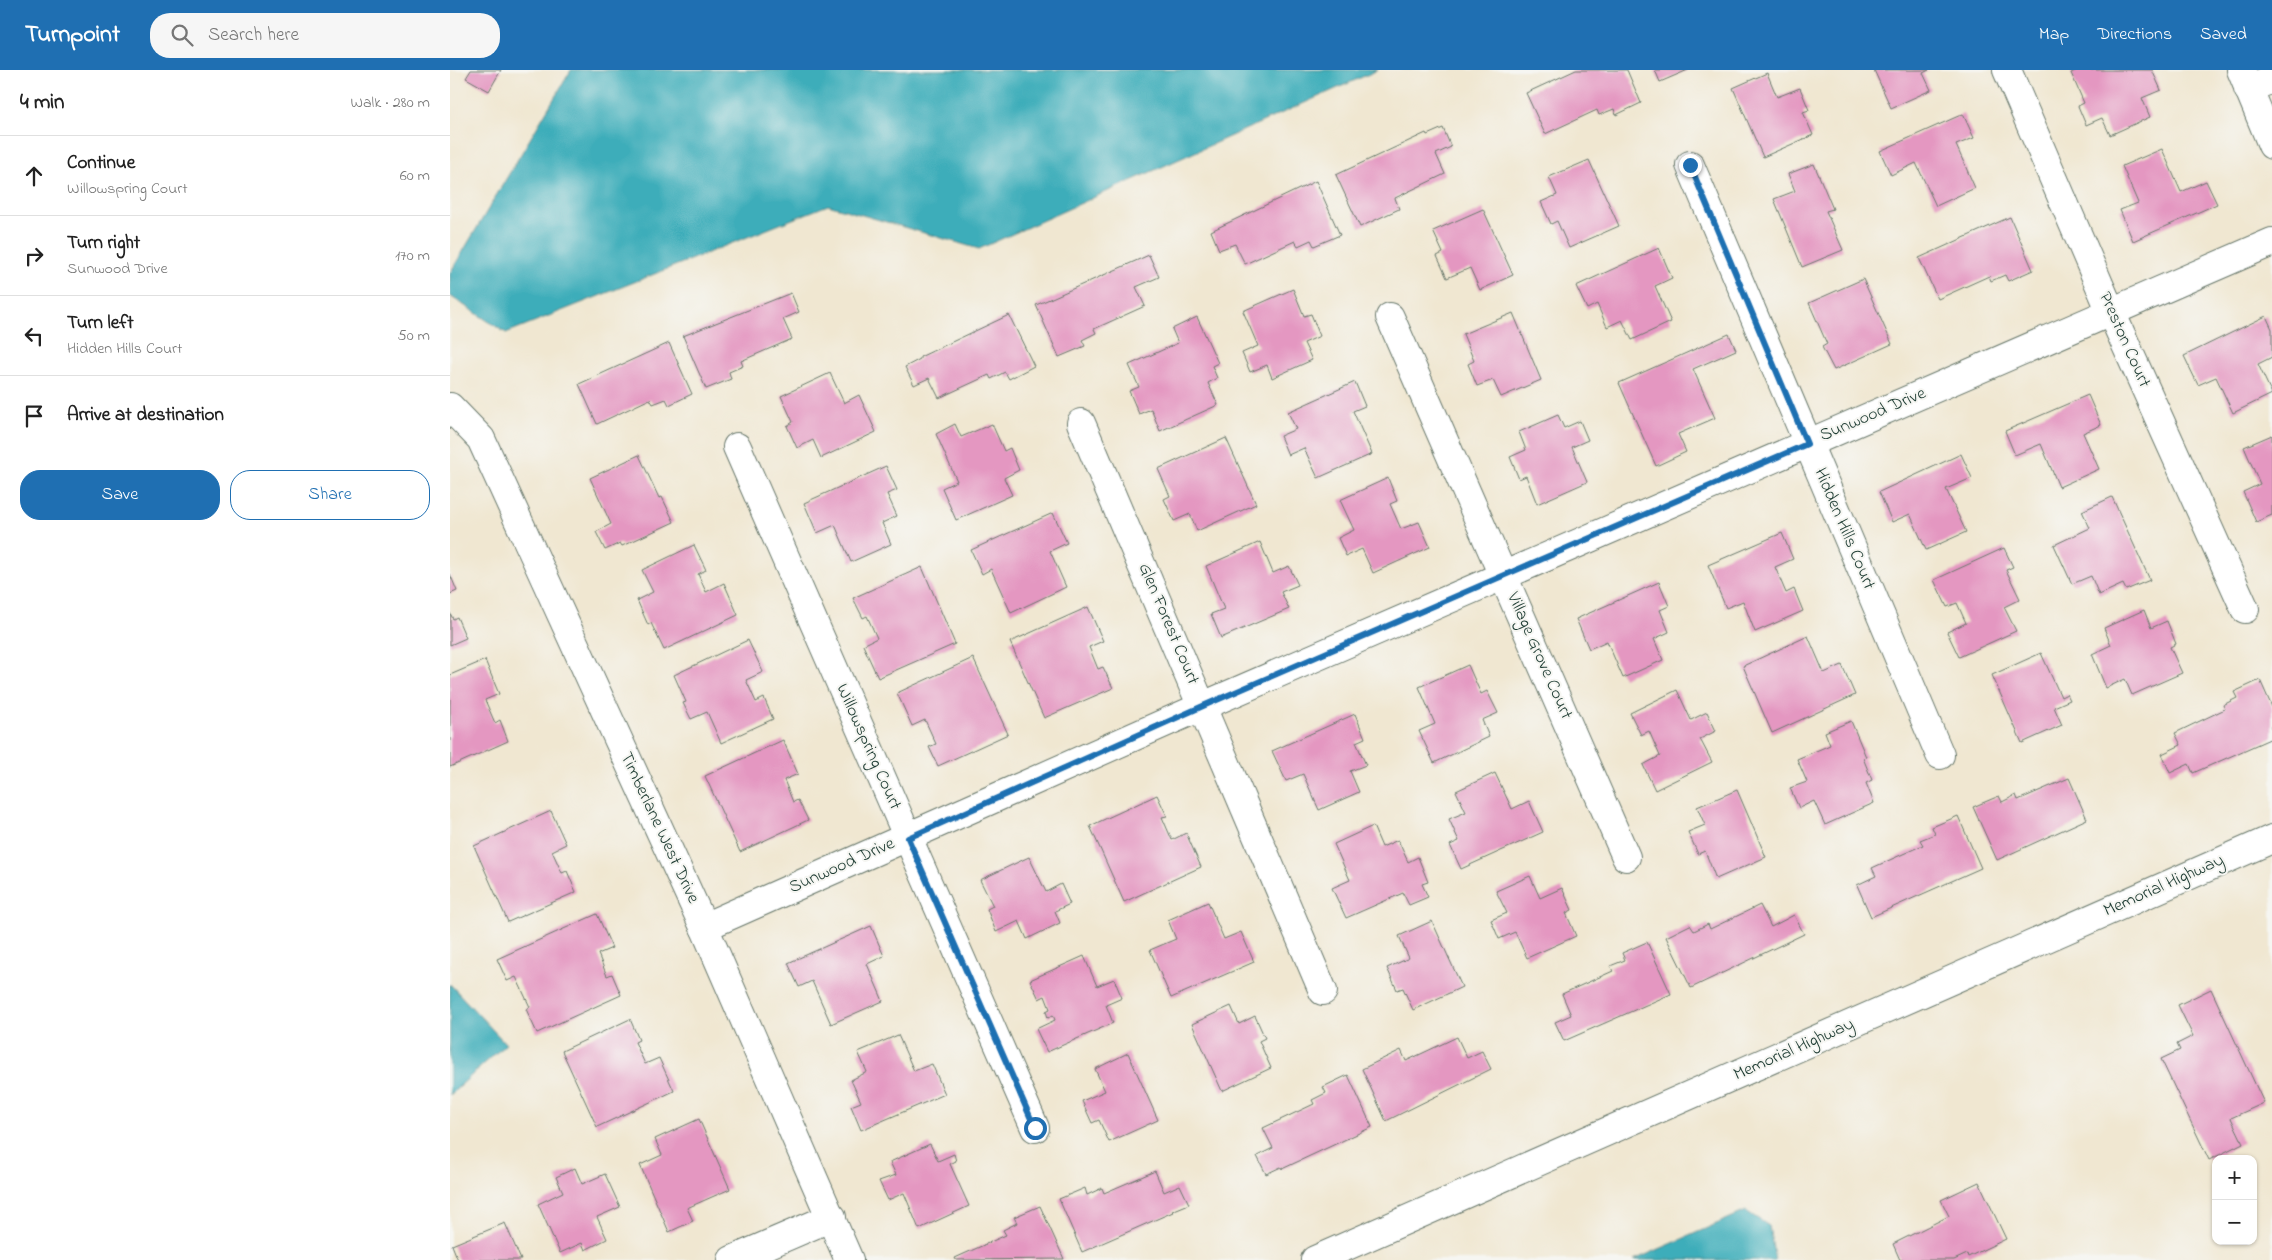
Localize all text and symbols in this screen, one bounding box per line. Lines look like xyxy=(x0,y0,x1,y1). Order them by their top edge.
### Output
search box xyxy=(150,13,500,58)
text: Turnpoint xyxy=(25,18,120,53)
icon: search xyxy=(168,21,196,49)
text: Search here xyxy=(208,22,299,49)
text: Map xyxy=(2039,22,2069,48)
text: Directions xyxy=(2097,22,2172,48)
text: Saved xyxy=(2200,22,2247,48)
text: 4 min xyxy=(20,88,64,118)
text: Walk · 280 m xyxy=(351,91,430,115)
text: Continue xyxy=(67,150,135,177)
route end xyxy=(1679,154,1702,177)
icon: ahead xyxy=(20,162,48,190)
text: 60 m xyxy=(400,164,430,188)
text: Willowspring Court xyxy=(67,177,188,201)
text: Turn right xyxy=(67,230,140,257)
icon: right xyxy=(20,242,48,270)
text: 170 m xyxy=(395,244,430,268)
text: Sunwood Drive xyxy=(67,257,168,281)
street label: Preston Court xyxy=(2091,288,2157,392)
text: Turn left xyxy=(67,310,134,337)
icon: left xyxy=(20,322,48,350)
text: 50 m xyxy=(398,324,430,348)
text: Hidden Hills Court xyxy=(67,337,182,361)
street label: Sunwood Drive xyxy=(1816,381,1931,449)
icon: arrive xyxy=(20,402,48,430)
text: Arrive at destination xyxy=(67,402,224,429)
street label: Hidden Hills Court xyxy=(1807,464,1881,594)
button: Save xyxy=(20,470,220,520)
button: Share xyxy=(230,470,430,520)
street label: Glen Forest Court xyxy=(1131,559,1205,689)
street label: Village Grove Court xyxy=(1498,587,1579,724)
street label: Willowspring Court xyxy=(828,680,907,815)
street label: Timberlane West Drive xyxy=(613,748,706,909)
street label: Sunwood Drive xyxy=(785,831,900,901)
street label: Memorial Highway xyxy=(2100,848,2229,925)
street label: Memorial Highway xyxy=(1730,1012,1859,1089)
route start xyxy=(1024,1117,1047,1140)
map controls xyxy=(2212,1155,2257,1245)
button: + xyxy=(2212,1155,2257,1200)
button: − xyxy=(2212,1200,2257,1245)

